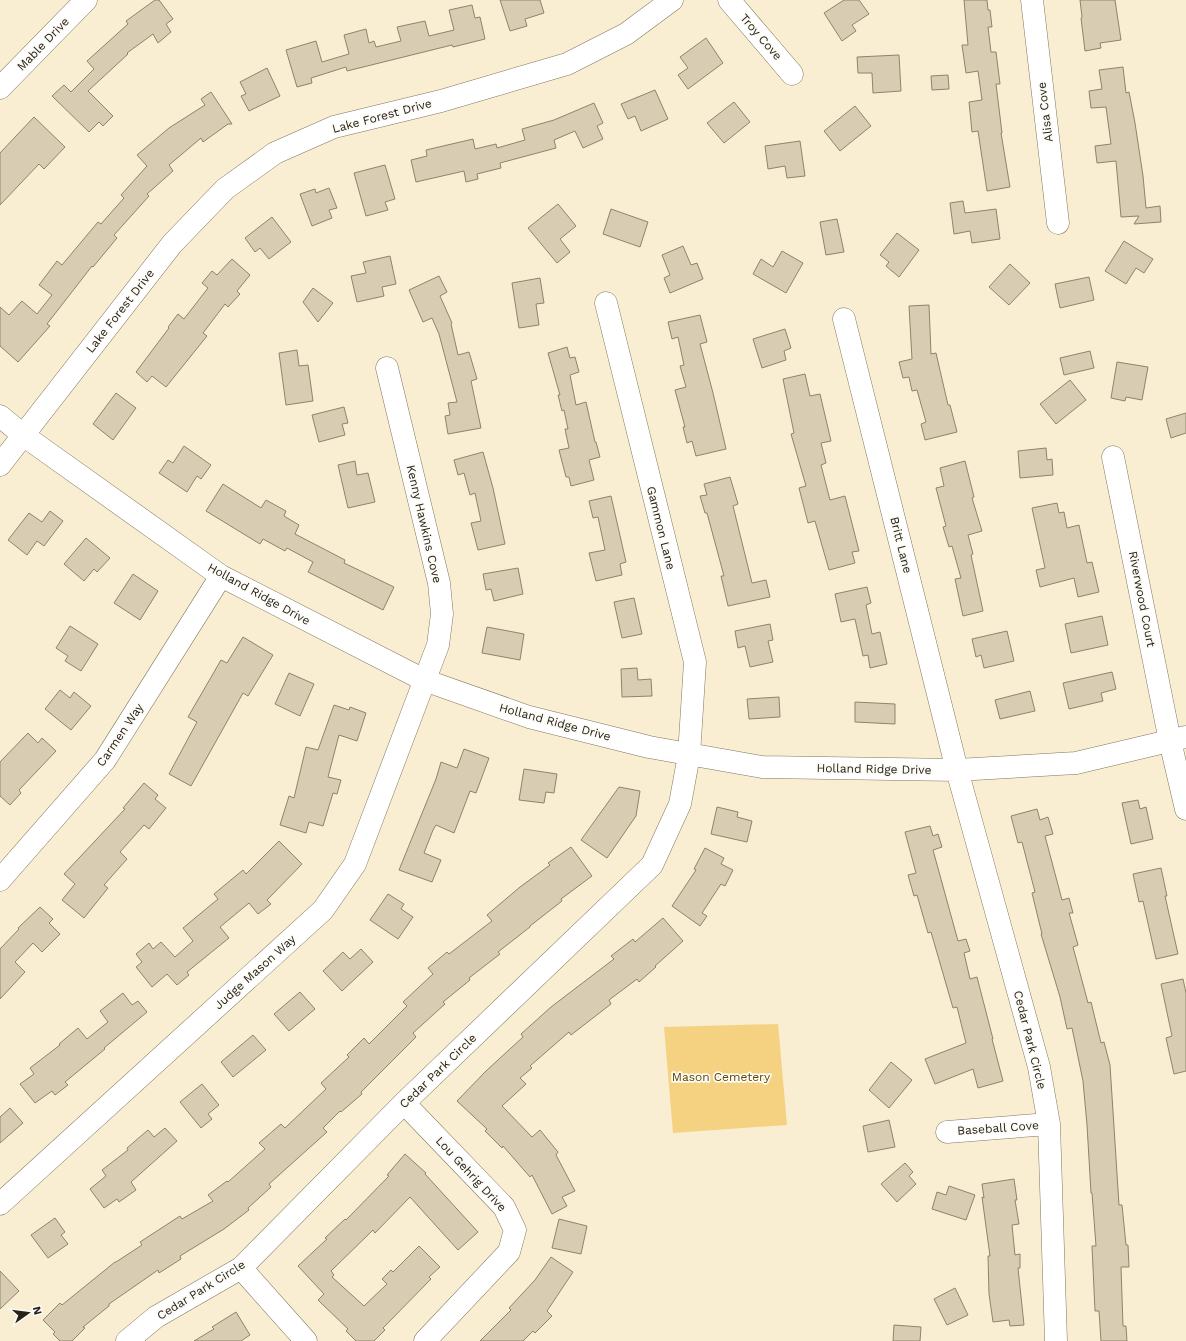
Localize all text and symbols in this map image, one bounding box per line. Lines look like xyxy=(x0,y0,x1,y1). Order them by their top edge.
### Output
street label: Troy Cove xyxy=(737,11,785,63)
street label: Mable Drive xyxy=(14,14,72,74)
street label: Alisa Cove xyxy=(1034,81,1056,143)
street label: Lake Forest Drive xyxy=(331,96,433,136)
street label: Lake Forest Drive xyxy=(83,266,157,356)
street label: Kenny Hawkins Cove xyxy=(404,464,444,585)
street label: Gammon Lane xyxy=(644,485,678,571)
street label: Britt Lane xyxy=(887,515,915,575)
street label: Riverwood Court xyxy=(1126,550,1158,648)
street label: Holland Ridge Drive xyxy=(205,560,313,628)
street label: Carmen Way xyxy=(94,700,147,769)
street label: Holland Ridge Drive xyxy=(498,700,612,744)
street label: Holland Ridge Drive xyxy=(816,761,932,777)
street label: Judge Mason Way xyxy=(212,931,299,1012)
street label: Cedar Park Circle xyxy=(1011,989,1049,1091)
street label: Cedar Park Circle xyxy=(397,1031,479,1111)
park label: Mason Cemetery xyxy=(672,1070,771,1084)
street label: Baseball Cove xyxy=(957,1118,1039,1138)
street label: Lou Gehrig Drive xyxy=(433,1134,509,1214)
street label: Cedar Park Circle xyxy=(154,1257,248,1323)
north arrow xyxy=(8,1293,48,1333)
text: N xyxy=(30,1305,45,1316)

